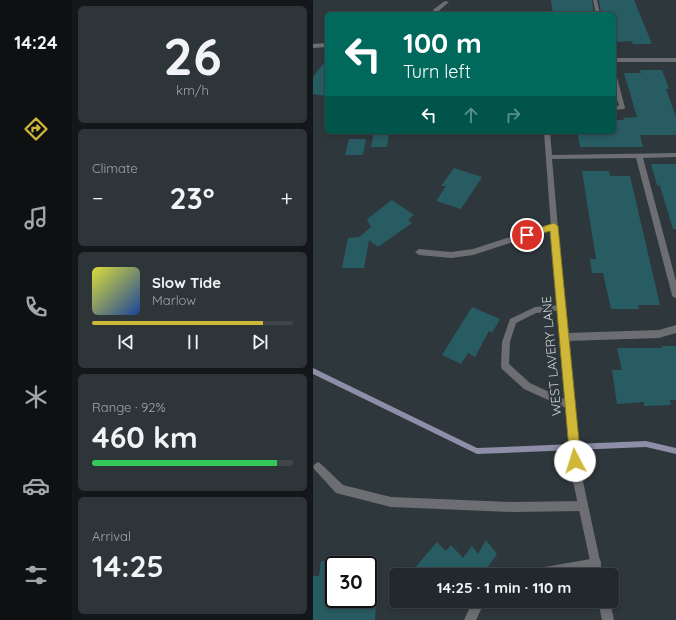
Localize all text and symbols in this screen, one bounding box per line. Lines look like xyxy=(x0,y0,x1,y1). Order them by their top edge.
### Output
text: 26 xyxy=(163,23,222,88)
text: 100 m xyxy=(403,25,482,60)
icon: left xyxy=(337,28,389,80)
text: 14:24 xyxy=(14,31,58,54)
text: Turn left xyxy=(403,60,471,83)
text: km/h xyxy=(176,82,209,98)
icon: left xyxy=(418,104,440,126)
icon: ahead xyxy=(460,104,482,126)
icon: right xyxy=(502,104,524,126)
icon: directions xyxy=(22,115,50,143)
text: Climate xyxy=(92,160,138,176)
text: 23° xyxy=(170,179,215,217)
text: − xyxy=(92,184,103,212)
text: + xyxy=(281,184,293,212)
icon: music xyxy=(22,204,50,232)
pin xyxy=(510,218,544,252)
icon: arrive xyxy=(516,224,538,246)
text: Slow Tide xyxy=(152,273,221,292)
text: Marlow xyxy=(152,292,196,308)
icon: phone xyxy=(22,293,50,321)
street label: WEST LAVERY LANE xyxy=(538,295,564,417)
icon: previous xyxy=(115,331,137,353)
icon: pause xyxy=(182,331,204,353)
icon: next xyxy=(249,331,271,353)
icon: climate xyxy=(22,383,50,411)
text: Range · 92% xyxy=(92,399,166,415)
text: 460 km xyxy=(92,418,198,456)
position arrow xyxy=(554,440,596,482)
icon: car xyxy=(22,472,50,500)
text: Arrival xyxy=(92,528,131,544)
text: 14:25 xyxy=(92,547,164,585)
speed limit sign: 30 xyxy=(325,556,377,608)
icon: filters xyxy=(22,561,50,589)
text: 14:25 · 1 min · 110 m xyxy=(437,578,571,597)

